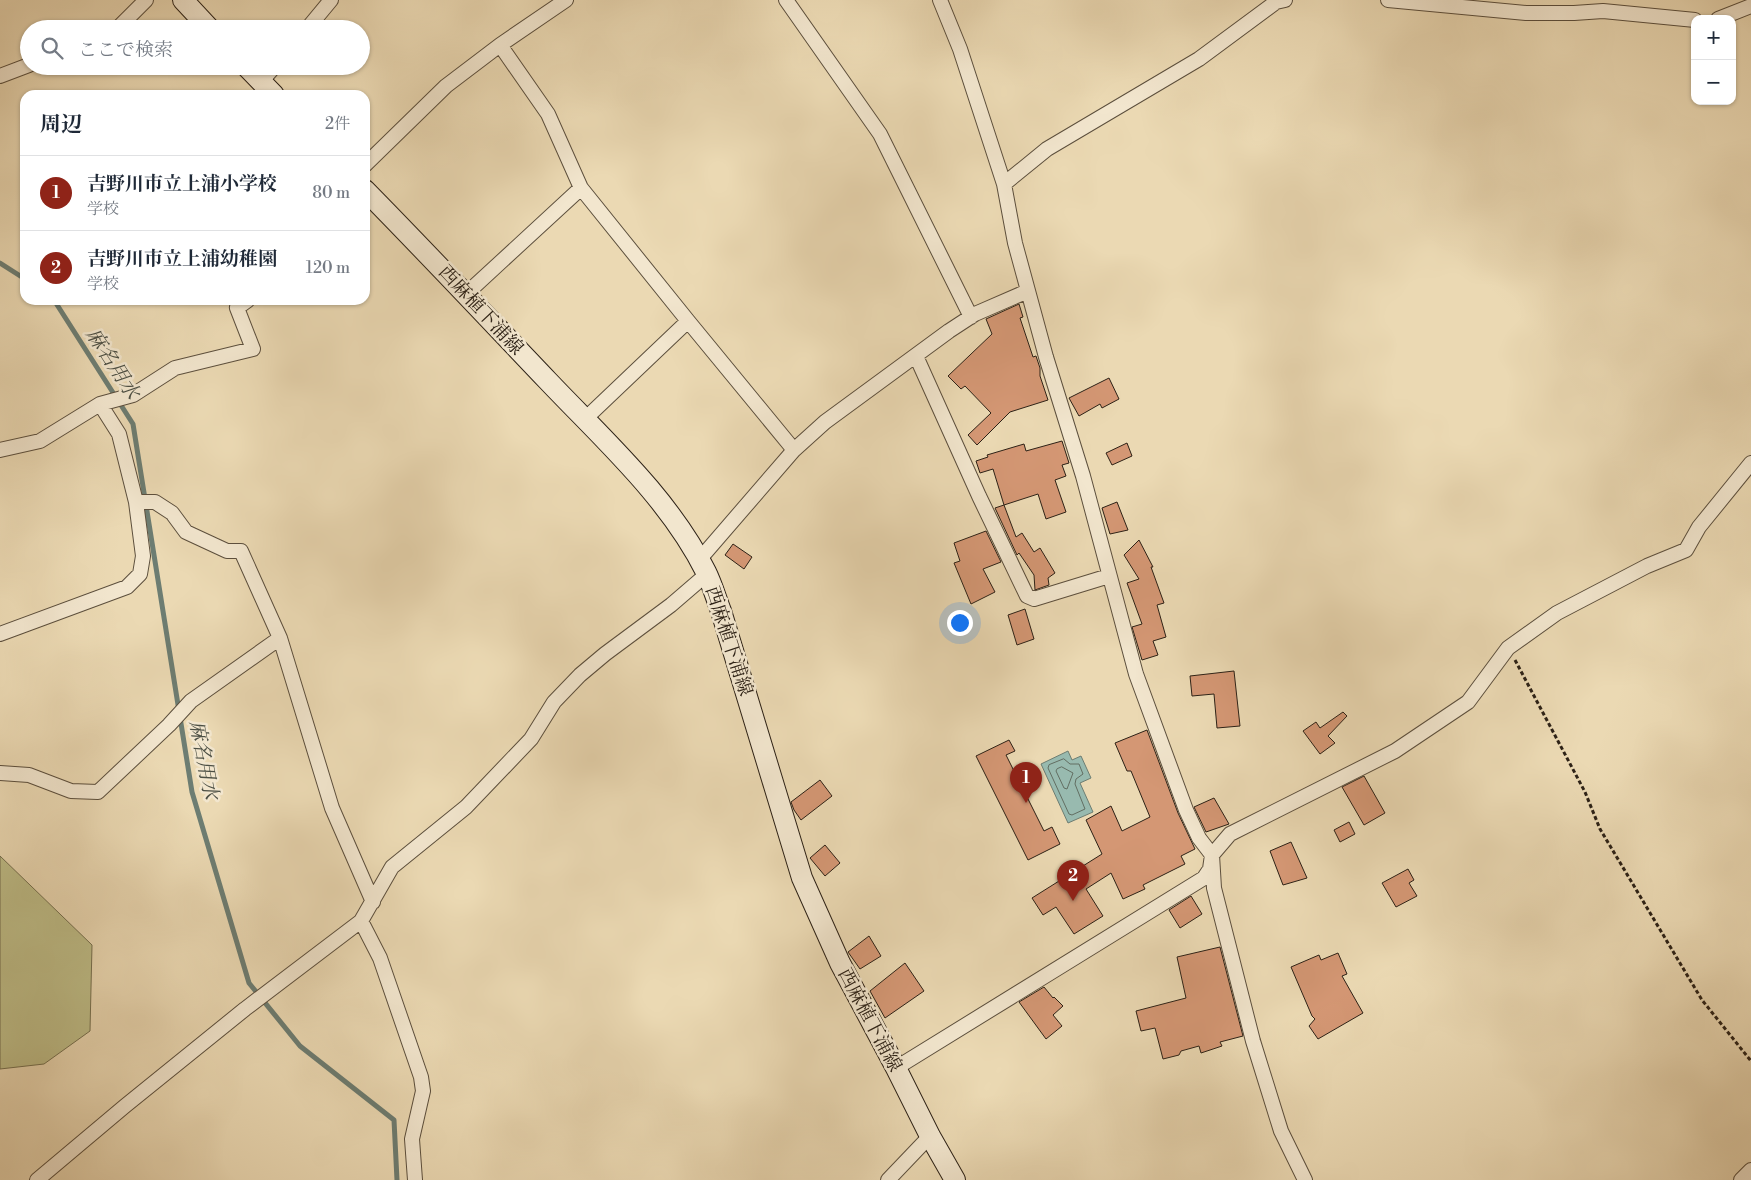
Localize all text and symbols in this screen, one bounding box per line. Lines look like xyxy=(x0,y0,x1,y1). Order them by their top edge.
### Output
map controls xyxy=(1691,15,1736,105)
button: + xyxy=(1691,15,1736,60)
search box xyxy=(20,20,370,75)
icon: search xyxy=(38,34,66,62)
text: ここで検索 xyxy=(78,38,173,62)
button: − xyxy=(1691,60,1736,105)
text: 周辺 xyxy=(40,112,82,138)
text: 2件 xyxy=(325,114,350,134)
text: 吉野川市立上浦小学校 xyxy=(87,172,277,196)
text: 1 xyxy=(52,183,60,203)
text: 80 m xyxy=(312,183,350,203)
text: 学校 xyxy=(87,199,119,219)
text: 吉野川市立上浦幼稚園 xyxy=(87,247,277,271)
text: 2 xyxy=(51,258,61,278)
text: 120 m xyxy=(306,258,350,278)
street label: 西麻植下浦線 xyxy=(433,260,529,360)
text: 学校 xyxy=(87,274,119,294)
water label: 麻名用水 xyxy=(80,324,145,406)
street label: 西麻植下浦線 xyxy=(700,583,758,699)
your location xyxy=(947,610,973,636)
water label: 麻名用水 xyxy=(183,718,223,804)
pin: 1 xyxy=(1010,762,1042,803)
pin: 2 xyxy=(1057,860,1089,901)
street label: 西麻植下浦線 xyxy=(833,964,907,1076)

